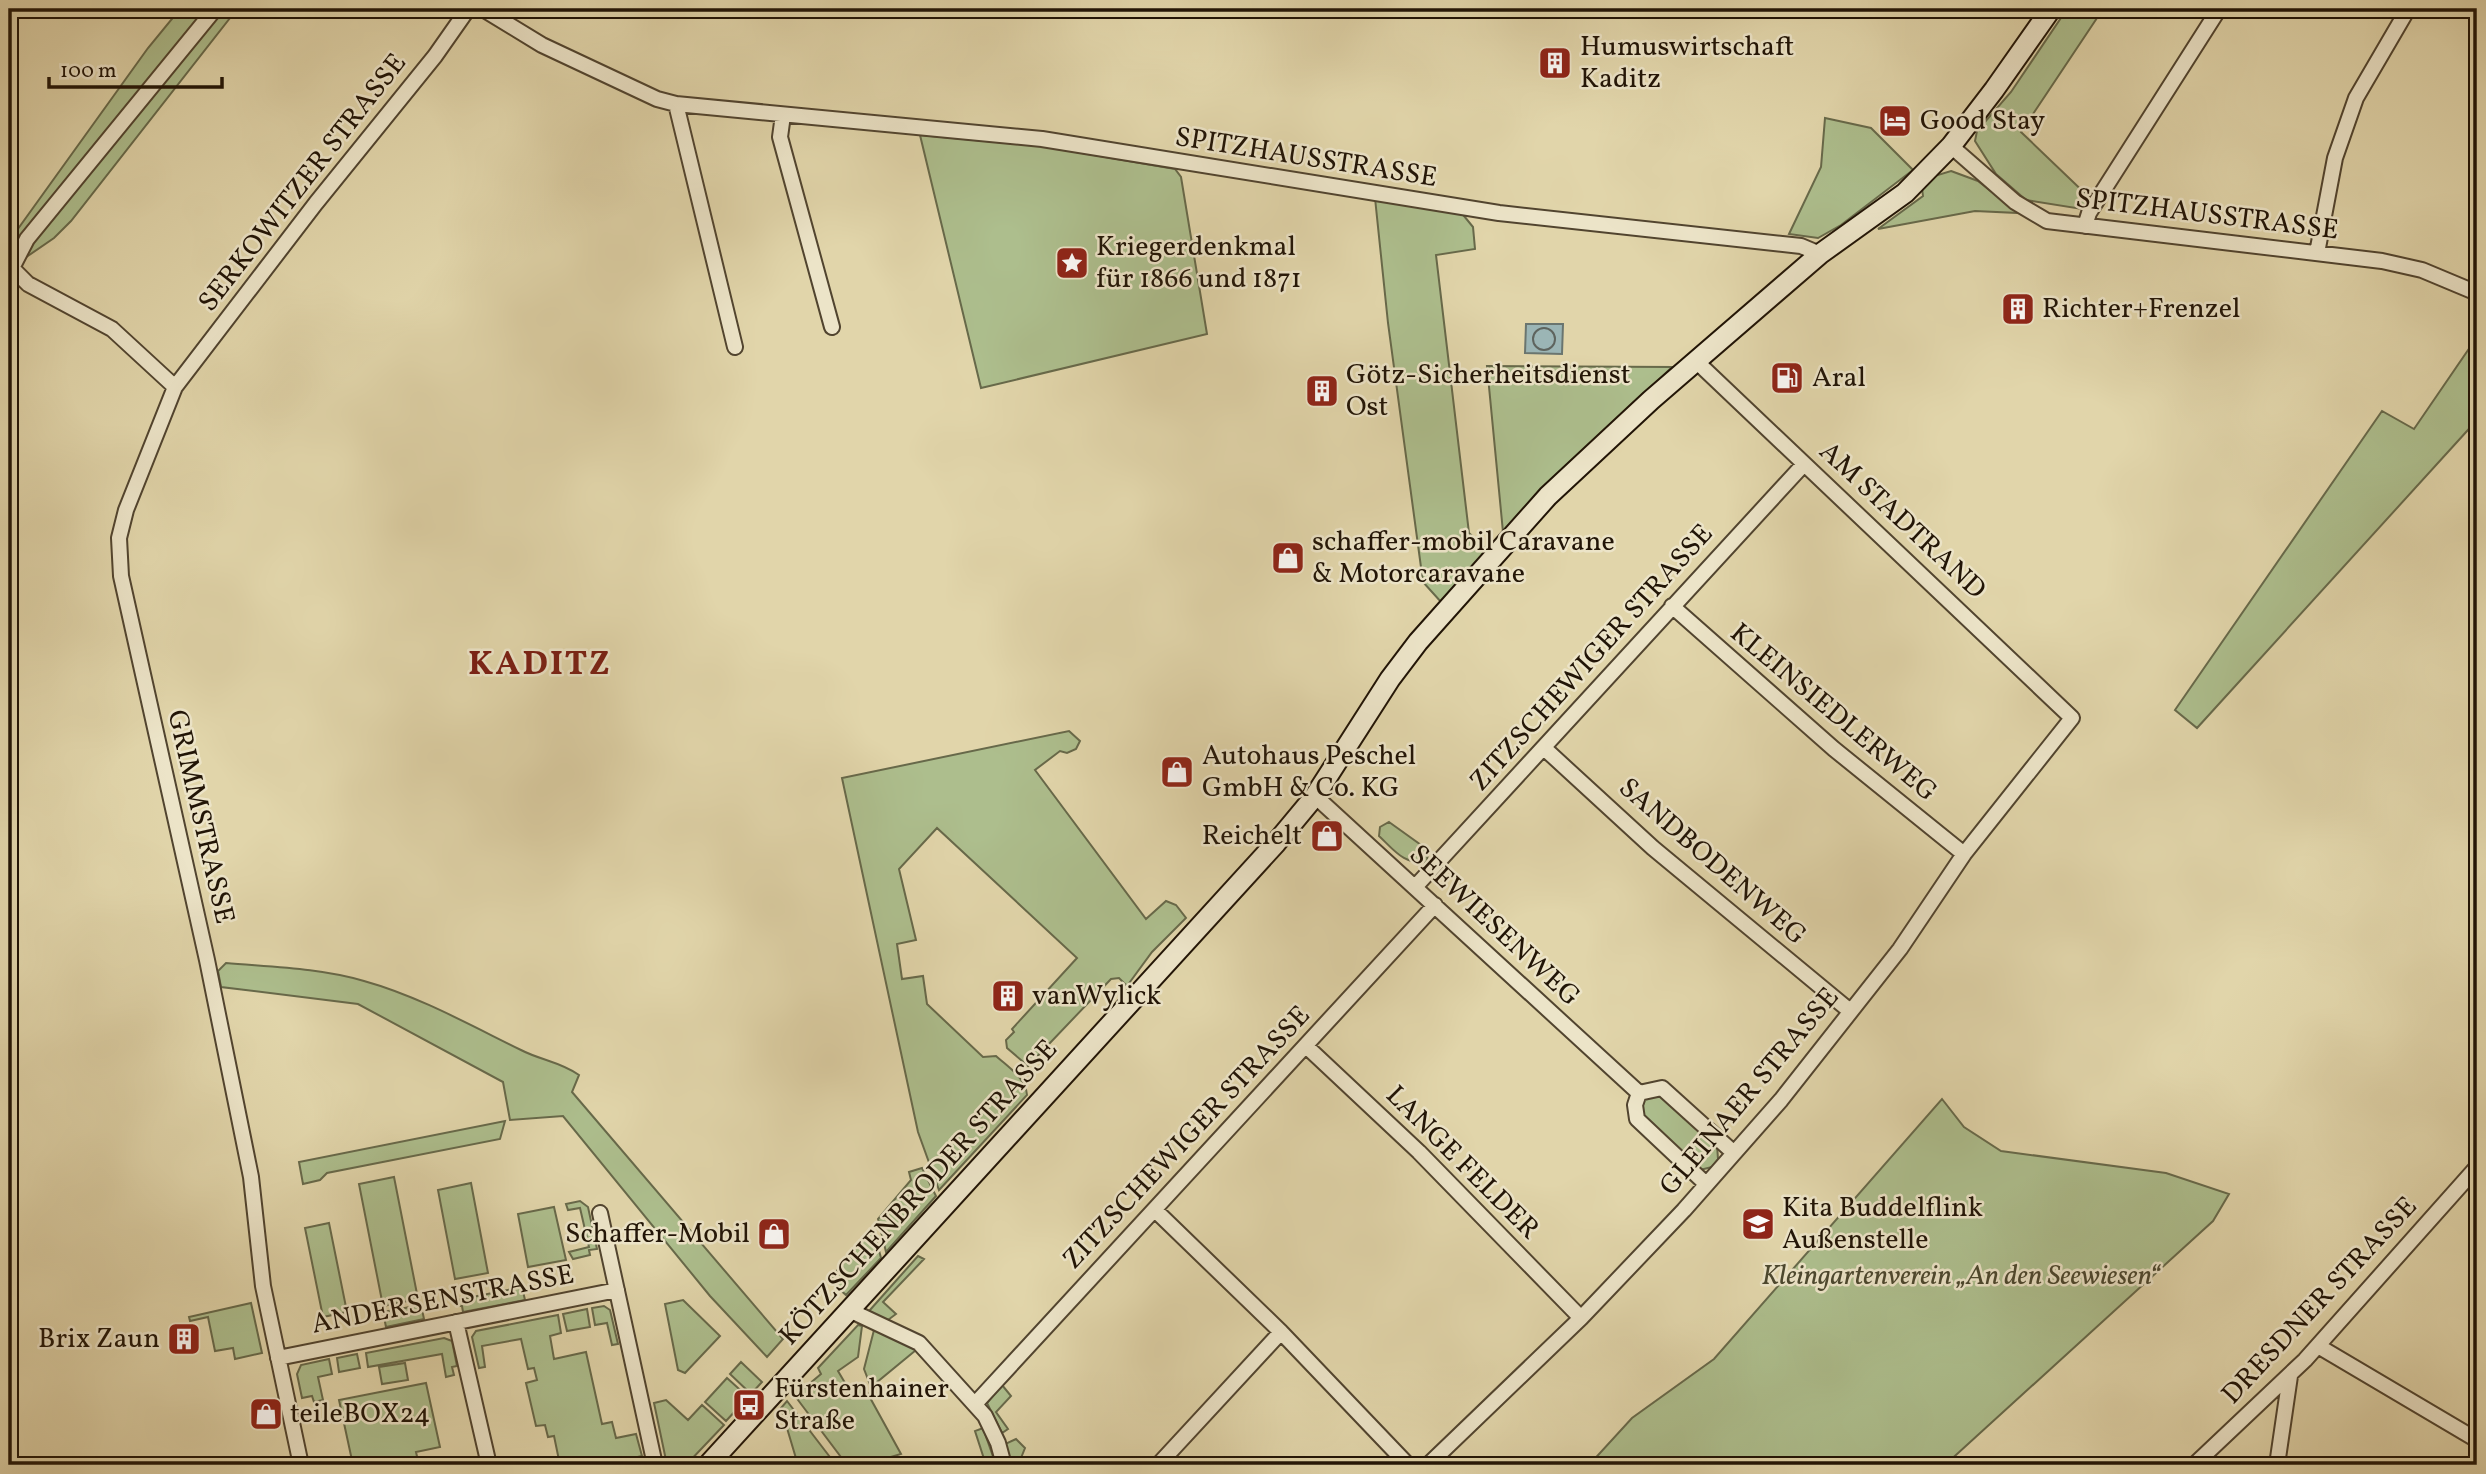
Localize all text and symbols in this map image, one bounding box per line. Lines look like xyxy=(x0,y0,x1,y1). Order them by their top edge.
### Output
place label: Humuswirtschaft Kaditz xyxy=(1580,28,1794,99)
building icon: Humuswirtschaft Kaditz xyxy=(1536,44,1574,82)
scale bar xyxy=(49,46,222,90)
street label: SERKOWITZER STRASSE xyxy=(190,46,416,320)
text: 100 m xyxy=(60,57,117,86)
hotel icon: Good Stay xyxy=(1876,102,1914,140)
place label: Good Stay xyxy=(1920,102,2045,141)
street label: SPITZHAUSSTRASSE xyxy=(1172,118,1440,198)
street label: SPITZHAUSSTRASSE xyxy=(2073,180,2341,250)
place label: Kriegerdenkmal für 1866 und 1871 xyxy=(1096,228,1302,299)
place icon: Kriegerdenkmal für 1866 und 1871 xyxy=(1053,244,1091,282)
building icon: Richter+Frenzel xyxy=(1999,290,2037,328)
place label: Richter+Frenzel xyxy=(2042,290,2240,329)
place label: Götz-Sicherheitsdienst Ost xyxy=(1346,356,1631,427)
fuel station icon: Aral xyxy=(1768,359,1806,397)
place label: Aral xyxy=(1812,359,1866,398)
building icon: Götz-Sicherheitsdienst Ost xyxy=(1303,372,1341,410)
street label: AM STADTRAND xyxy=(1810,433,1994,609)
street label: ZITZSCHEWIGER STRASSE xyxy=(1461,516,1723,800)
place label: schaffer-mobil Caravane & Motorcaravane xyxy=(1312,523,1615,594)
shop icon: schaffer-mobil Caravane & Motorcaravane xyxy=(1269,539,1307,577)
street label: KLEINSIEDLERWEG xyxy=(1721,615,1945,811)
district label: KADITZ xyxy=(468,641,612,689)
street label: GRIMMSTRASSE xyxy=(156,706,244,928)
place label: Autohaus Peschel GmbH & Co. KG xyxy=(1202,737,1416,808)
shop icon: Autohaus Peschel GmbH & Co. KG xyxy=(1158,753,1196,791)
street label: SANDBODENWEG xyxy=(1609,769,1815,955)
place label: Reichelt xyxy=(1202,817,1302,856)
shop icon: Reichelt xyxy=(1308,817,1346,855)
street label: SEEWIESENWEG xyxy=(1400,836,1588,1016)
building icon: vanWylick xyxy=(989,977,1027,1015)
place label: vanWylick xyxy=(1032,977,1161,1016)
street label: GLEINAER STRASSE xyxy=(1651,979,1849,1205)
street label: ZITZSCHEWIGER STRASSE xyxy=(1054,998,1320,1278)
street label: KÖTZSCHENBRODER STRASSE xyxy=(771,1031,1067,1355)
street label: LANGE FELDER xyxy=(1376,1077,1548,1249)
place label: Kita Buddelflink Außenstelle xyxy=(1782,1189,1983,1260)
street label: DRESDNER STRASSE xyxy=(2213,1189,2427,1413)
school or university icon: Kita Buddelflink Außenstelle xyxy=(1739,1205,1777,1243)
place label: Schaffer-Mobil xyxy=(565,1215,750,1254)
shop icon: Schaffer-Mobil xyxy=(755,1215,793,1253)
street label: ANDERSENSTRASSE xyxy=(308,1255,578,1345)
park label: Kleingartenverein „An den Seewiesen“ xyxy=(1761,1257,2162,1296)
place label: Brix Zaun xyxy=(38,1320,160,1359)
building icon: Brix Zaun xyxy=(165,1320,203,1358)
place label: Fürstenhainer Straße xyxy=(774,1370,949,1441)
bus stop icon: Fürstenhainer Straße xyxy=(730,1386,768,1424)
shop icon: teileBOX24 xyxy=(247,1395,285,1433)
place label: teileBOX24 xyxy=(290,1395,430,1434)

